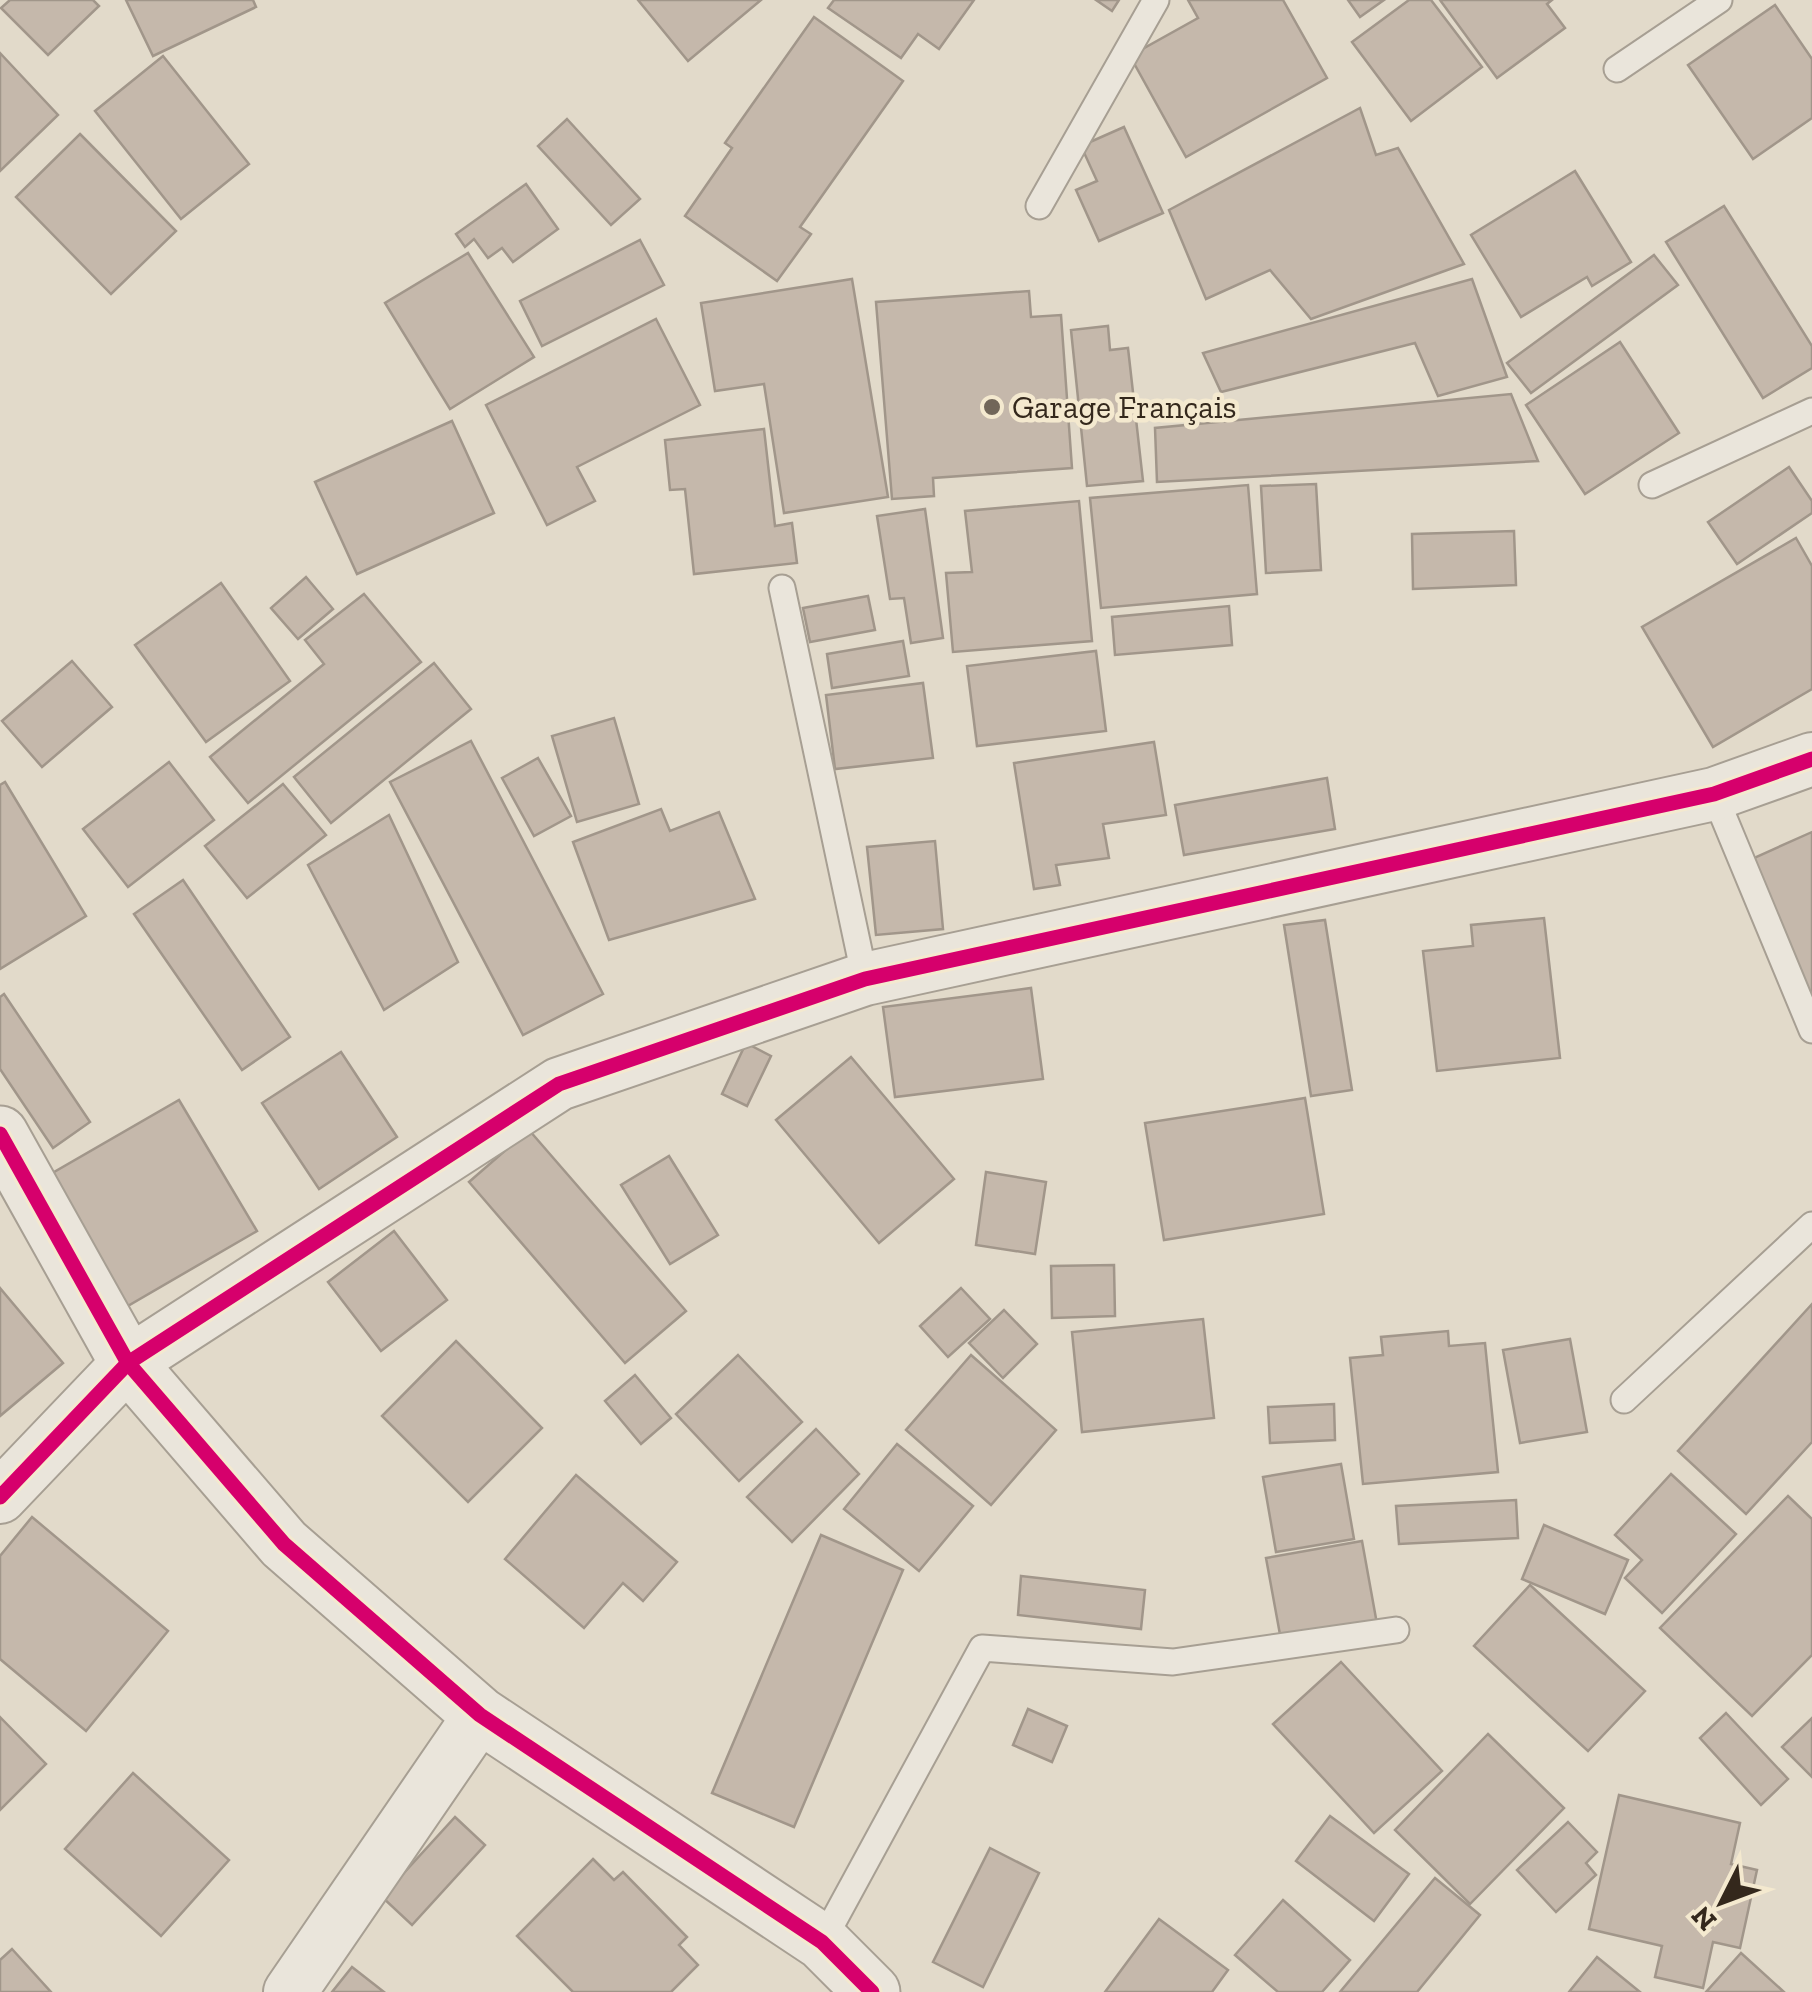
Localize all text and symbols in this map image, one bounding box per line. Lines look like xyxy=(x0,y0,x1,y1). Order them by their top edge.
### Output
place label: Garage Français xyxy=(1012,388,1237,426)
marker: Garage Français xyxy=(981,396,1003,418)
north arrow xyxy=(1672,1852,1772,1952)
text: N xyxy=(1684,1899,1723,1937)

